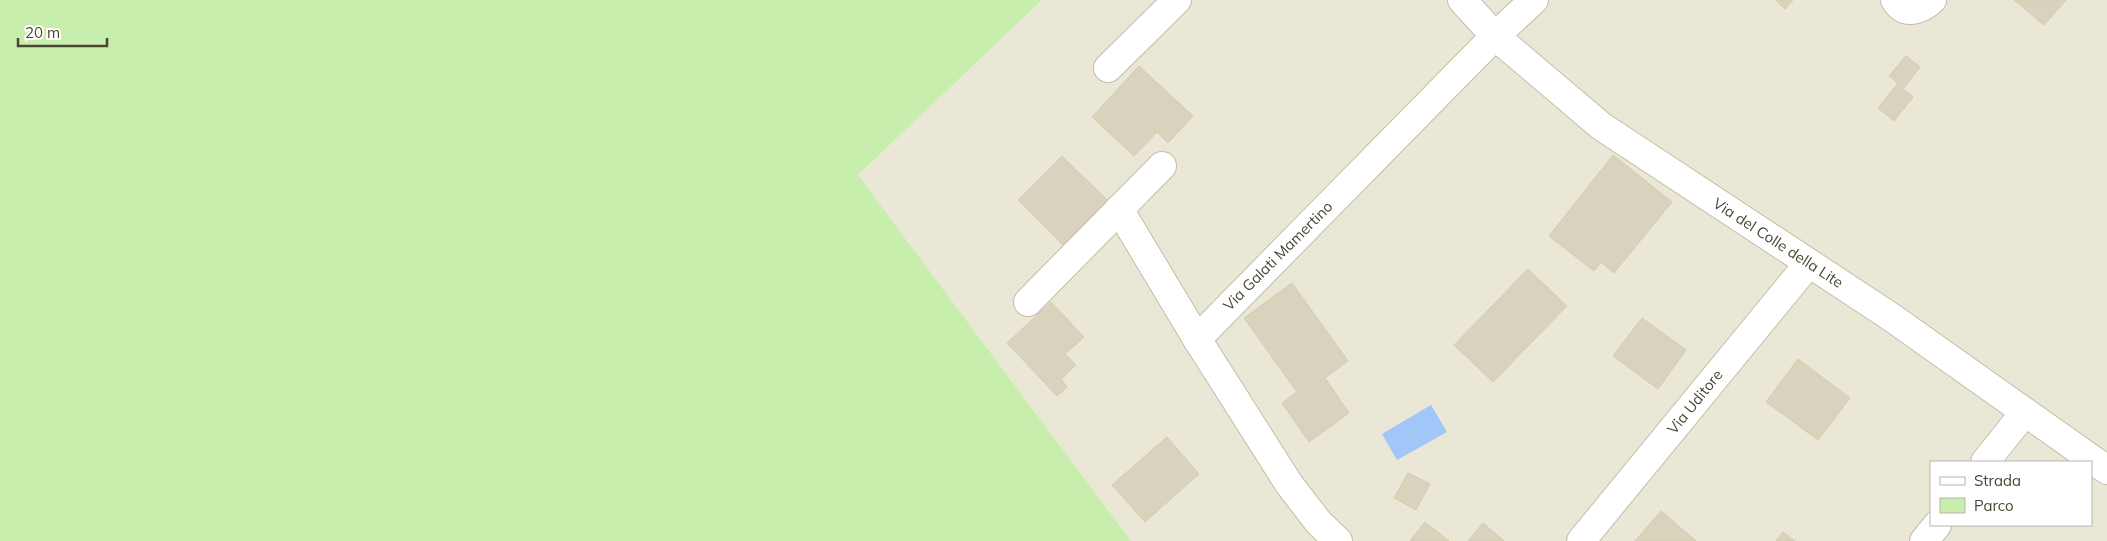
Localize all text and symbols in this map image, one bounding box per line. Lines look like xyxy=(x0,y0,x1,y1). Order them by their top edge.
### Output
scale bar xyxy=(18,15,106,47)
text: 20 m xyxy=(25,23,60,42)
street label: Via del Colle della Lite xyxy=(1710,193,1847,292)
street label: Via Galati Mamertino xyxy=(1219,197,1336,314)
street label: Via Uditore xyxy=(1663,366,1726,438)
legend xyxy=(1930,461,2092,526)
text: Strada xyxy=(1974,471,2021,490)
text: Parco xyxy=(1974,496,2014,515)

